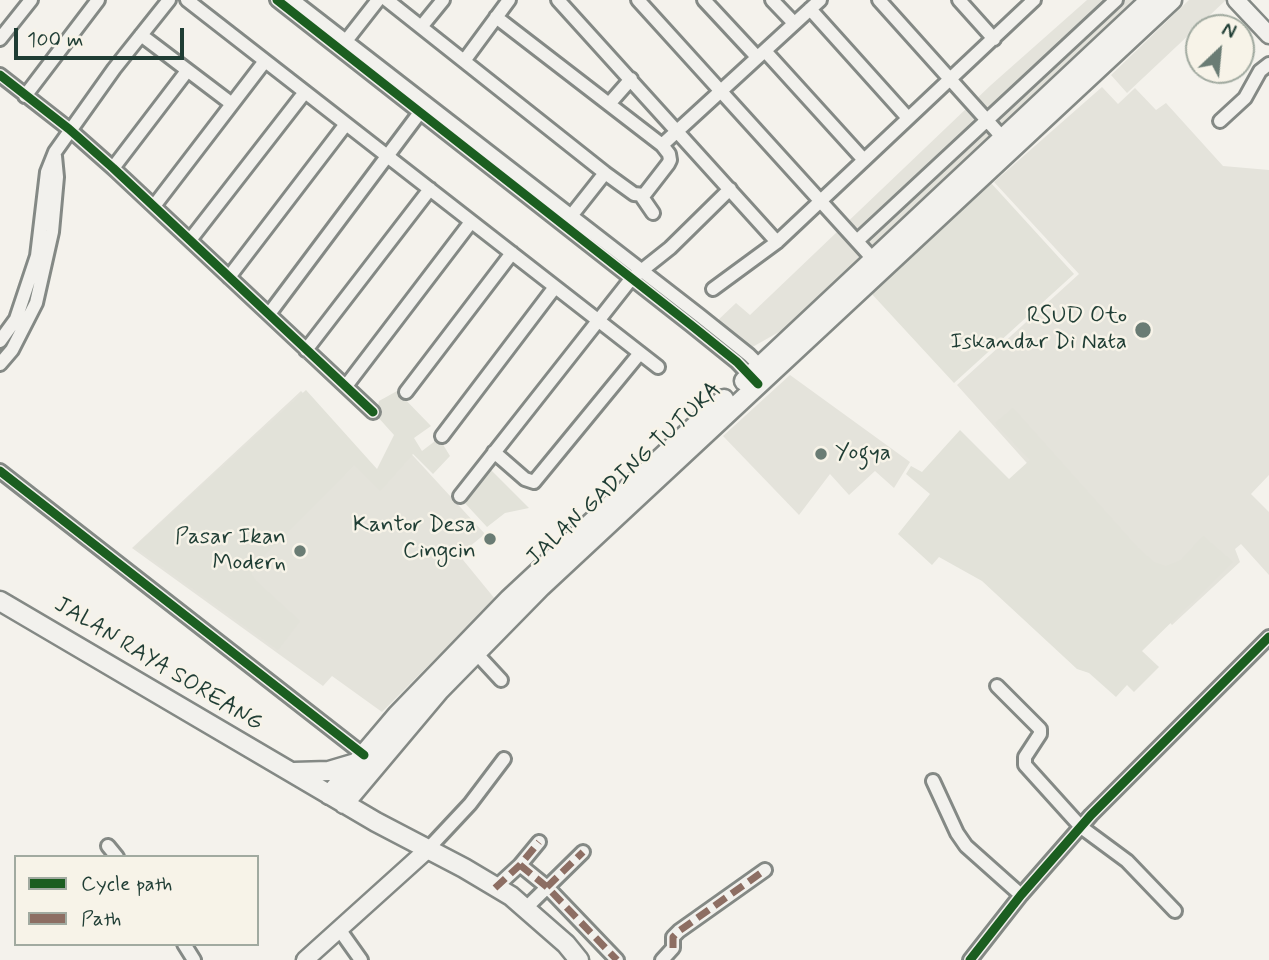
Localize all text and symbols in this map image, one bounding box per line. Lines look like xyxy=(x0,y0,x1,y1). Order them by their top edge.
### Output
scale bar xyxy=(18,14,187,58)
north arrow xyxy=(1185,14,1255,84)
text: N xyxy=(1217,17,1240,45)
text: 100 m xyxy=(27,26,83,54)
place label: RSUD Oto Iskandar Di Nata xyxy=(950,303,1127,357)
marker: RSUD Oto Iskandar Di Nata xyxy=(1133,320,1153,340)
street label: JALAN GADING TUTUKA xyxy=(521,377,729,573)
place label: Yogya xyxy=(835,440,891,468)
marker: Yogya xyxy=(813,446,829,462)
place label: Kantor Desa Cingcin xyxy=(353,512,476,566)
place label: Pasar Ikan Modern xyxy=(175,524,286,578)
marker: Kantor Desa Cingcin xyxy=(482,531,498,547)
marker: Pasar Ikan Modern xyxy=(292,543,308,559)
street label: JALAN RAYA SOREANG xyxy=(49,592,267,738)
legend xyxy=(14,855,259,946)
text: Cycle path xyxy=(81,870,172,898)
text: Path xyxy=(81,905,121,933)

